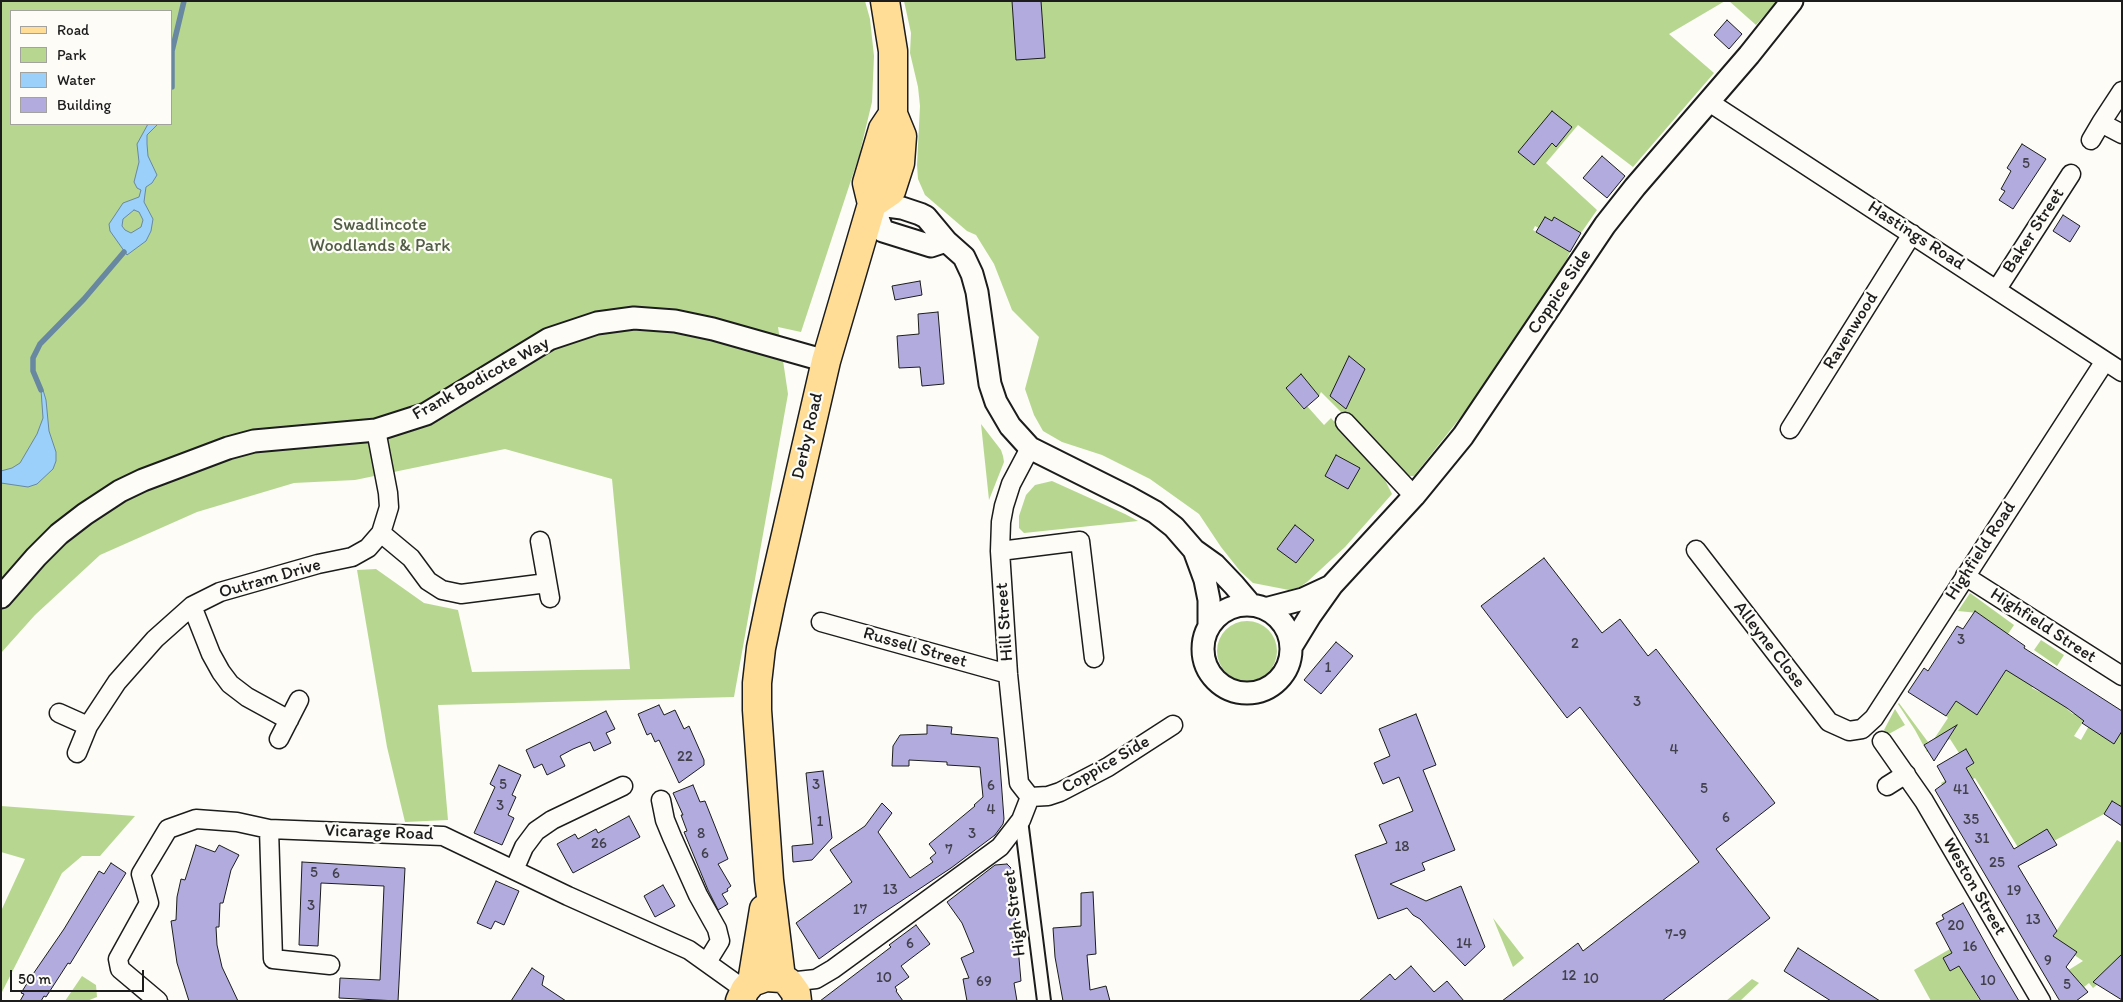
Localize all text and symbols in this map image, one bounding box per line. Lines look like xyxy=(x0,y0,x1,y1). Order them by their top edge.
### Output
legend xyxy=(10,10,172,125)
text: Road xyxy=(57,21,89,39)
text: Park xyxy=(57,46,87,64)
text: Water xyxy=(57,71,95,89)
text: Building xyxy=(57,96,111,114)
house number: 5 xyxy=(2022,155,2030,173)
street label: Baker Street xyxy=(1998,184,2070,278)
street label: Hastings Road xyxy=(1863,197,1969,275)
park label: Swadlincote Woodlands & Park xyxy=(310,214,450,256)
street label: Coppice Side xyxy=(1524,245,1596,339)
street label: Ravenwood xyxy=(1819,288,1883,374)
street label: Frank Bodicote Way xyxy=(409,332,553,426)
street label: Derby Road xyxy=(788,391,828,481)
street label: Highfield Road xyxy=(1941,498,2021,604)
street label: Outram Drive xyxy=(216,554,324,604)
street label: Hill Street xyxy=(991,582,1019,662)
street label: Highfield Street xyxy=(1986,584,2100,668)
street label: Alleyne Close xyxy=(1728,597,1810,693)
street label: Russell Street xyxy=(860,623,970,673)
house number: 3 xyxy=(1957,631,1965,649)
house number: 2 xyxy=(1571,635,1579,653)
house number: 1 xyxy=(1325,659,1331,677)
house number: 3 xyxy=(1633,693,1641,711)
street label: Coppice Side xyxy=(1058,731,1154,799)
house number: 4 xyxy=(1669,741,1679,759)
house number: 22 xyxy=(677,748,693,766)
house number: 5 xyxy=(499,776,507,794)
house number: 3 xyxy=(812,776,820,794)
house number: 6 xyxy=(987,777,995,795)
house number: 5 xyxy=(1700,780,1708,798)
house number: 41 xyxy=(1953,781,1969,799)
house number: 3 xyxy=(496,797,504,815)
house number: 4 xyxy=(986,801,996,819)
house number: 6 xyxy=(1722,809,1730,827)
house number: 35 xyxy=(1963,811,1979,829)
house number: 1 xyxy=(817,813,823,831)
street label: Vicarage Road xyxy=(324,820,434,846)
house number: 8 xyxy=(697,825,705,843)
house number: 3 xyxy=(968,825,976,843)
house number: 31 xyxy=(1974,830,1990,848)
street label: Weston Street xyxy=(1937,834,2011,940)
house number: 26 xyxy=(591,835,607,853)
house number: 18 xyxy=(1394,838,1410,856)
house number: 7 xyxy=(945,841,953,859)
house number: 6 xyxy=(701,845,709,863)
house number: 25 xyxy=(1989,854,2005,872)
house number: 5 xyxy=(310,864,318,882)
house number: 6 xyxy=(332,865,340,883)
street label: High Street xyxy=(999,868,1031,958)
house number: 13 xyxy=(882,881,898,899)
house number: 19 xyxy=(2007,882,2021,900)
house number: 3 xyxy=(307,897,315,915)
house number: 17 xyxy=(853,901,867,919)
house number: 13 xyxy=(2025,911,2041,929)
house number: 20 xyxy=(1947,917,1965,935)
house number: 7-9 xyxy=(1665,926,1687,944)
house number: 6 xyxy=(906,935,914,953)
house number: 14 xyxy=(1456,935,1472,953)
house number: 16 xyxy=(1963,938,1977,956)
house number: 9 xyxy=(2044,952,2052,970)
scale bar xyxy=(12,960,146,992)
house number: 12 xyxy=(1562,967,1576,985)
house number: 10 xyxy=(876,969,892,987)
text: 50 m xyxy=(18,970,51,988)
house number: 10 xyxy=(1583,970,1599,988)
house number: 10 xyxy=(1980,972,1996,990)
house number: 69 xyxy=(976,973,992,991)
house number: 5 xyxy=(2063,976,2071,994)

